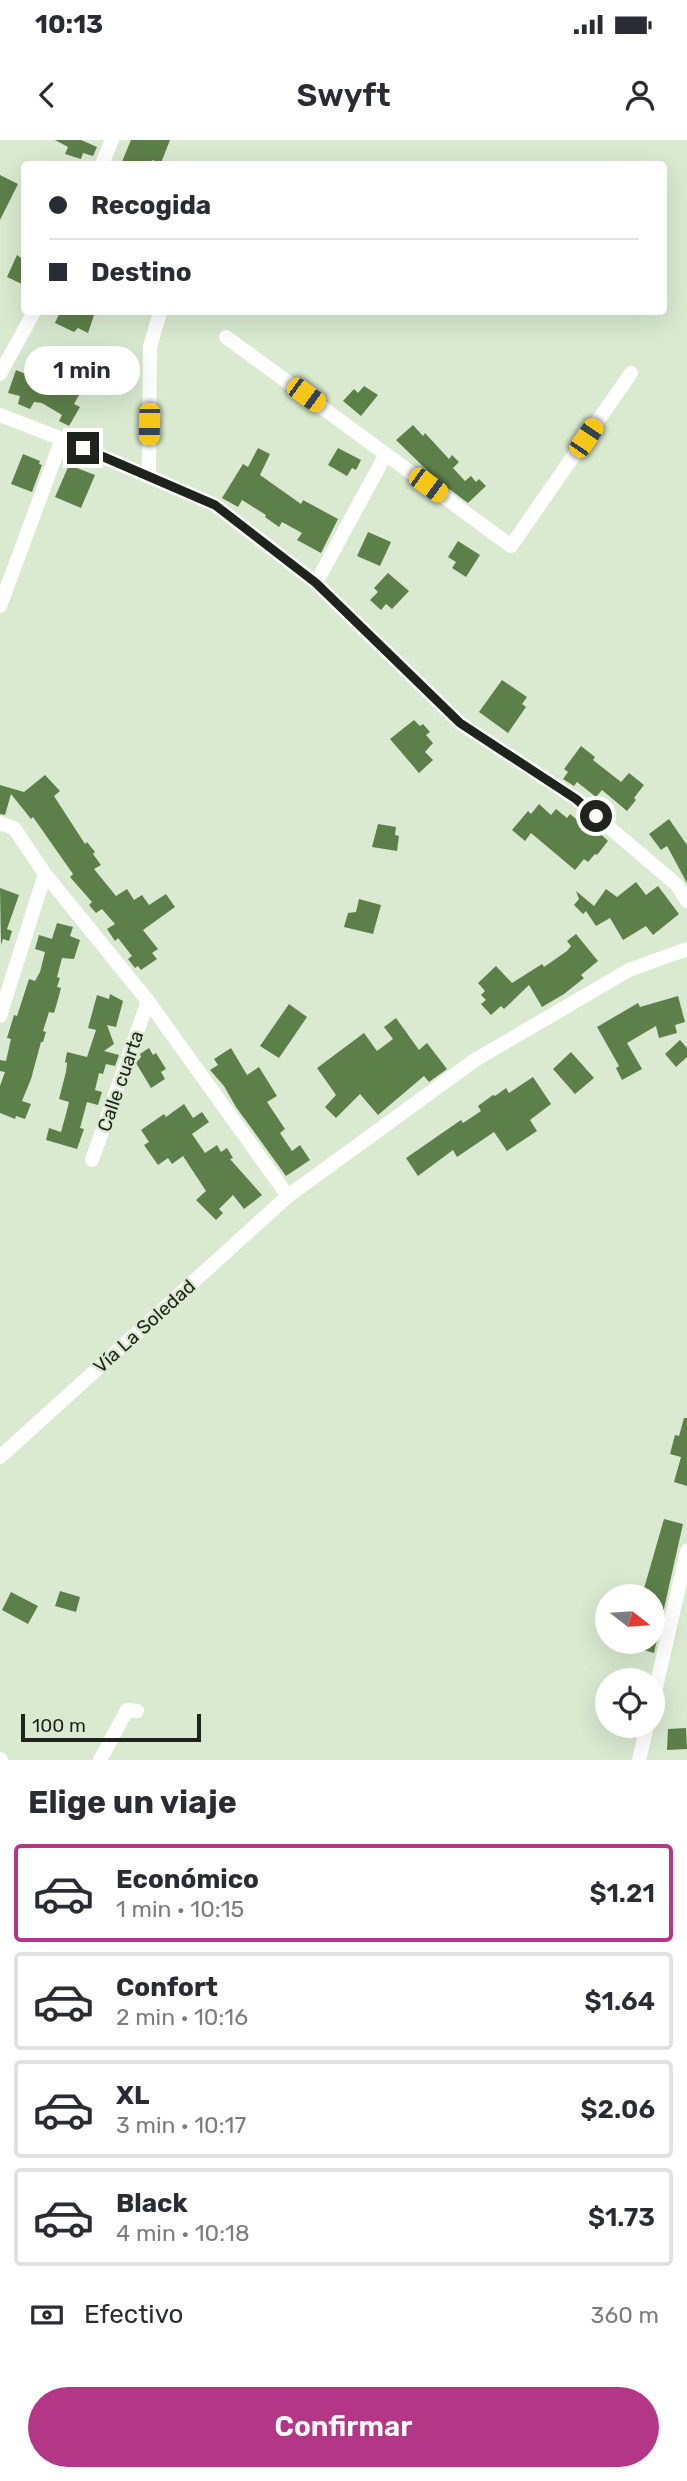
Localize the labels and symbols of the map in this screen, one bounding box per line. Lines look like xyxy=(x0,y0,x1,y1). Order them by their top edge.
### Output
callout: 1 min xyxy=(25,346,141,396)
car xyxy=(283,374,330,416)
car xyxy=(139,403,160,445)
car xyxy=(566,415,607,461)
route end xyxy=(67,432,99,464)
car xyxy=(405,464,452,506)
route start xyxy=(580,800,612,832)
street label: Calle cuarta xyxy=(92,1028,148,1135)
street label: Vía La Soledad xyxy=(89,1275,200,1378)
north arrow xyxy=(595,1584,665,1654)
scale bar xyxy=(21,1711,201,1743)

